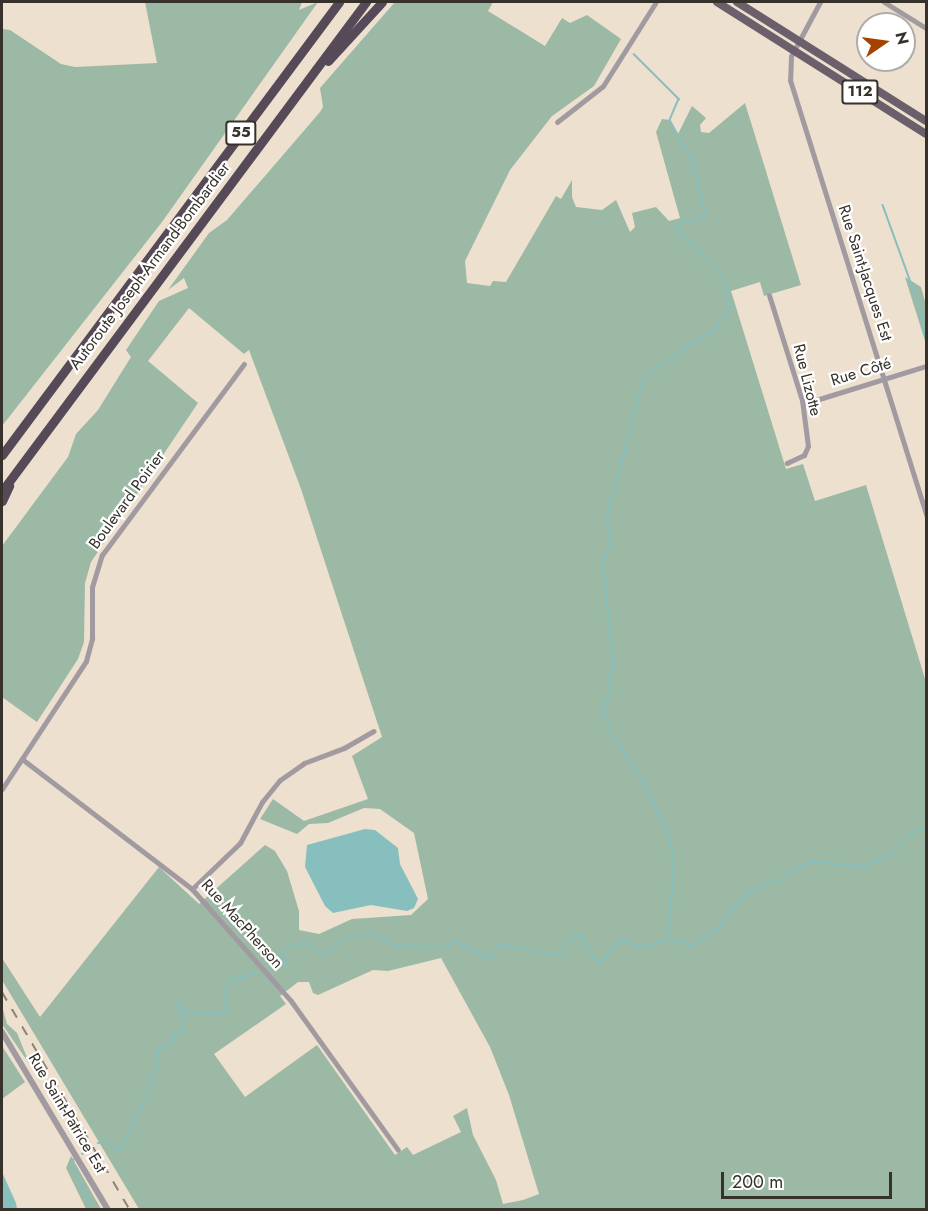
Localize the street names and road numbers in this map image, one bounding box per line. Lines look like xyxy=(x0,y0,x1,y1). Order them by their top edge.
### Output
road number: 112 xyxy=(840,80,880,104)
road number: 55 xyxy=(224,121,258,145)
street label: Autoroute Joseph-Armand-Bombardier xyxy=(66,158,234,374)
street label: Rue Saint-Jacques Est xyxy=(834,203,896,343)
street label: Rue Lizotte xyxy=(789,342,825,418)
street label: Rue Côté xyxy=(828,354,894,390)
street label: Boulevard Poirier xyxy=(85,447,169,553)
street label: Rue MacPherson xyxy=(197,876,287,972)
street label: Rue Saint-Patrice Est xyxy=(24,1050,110,1176)

